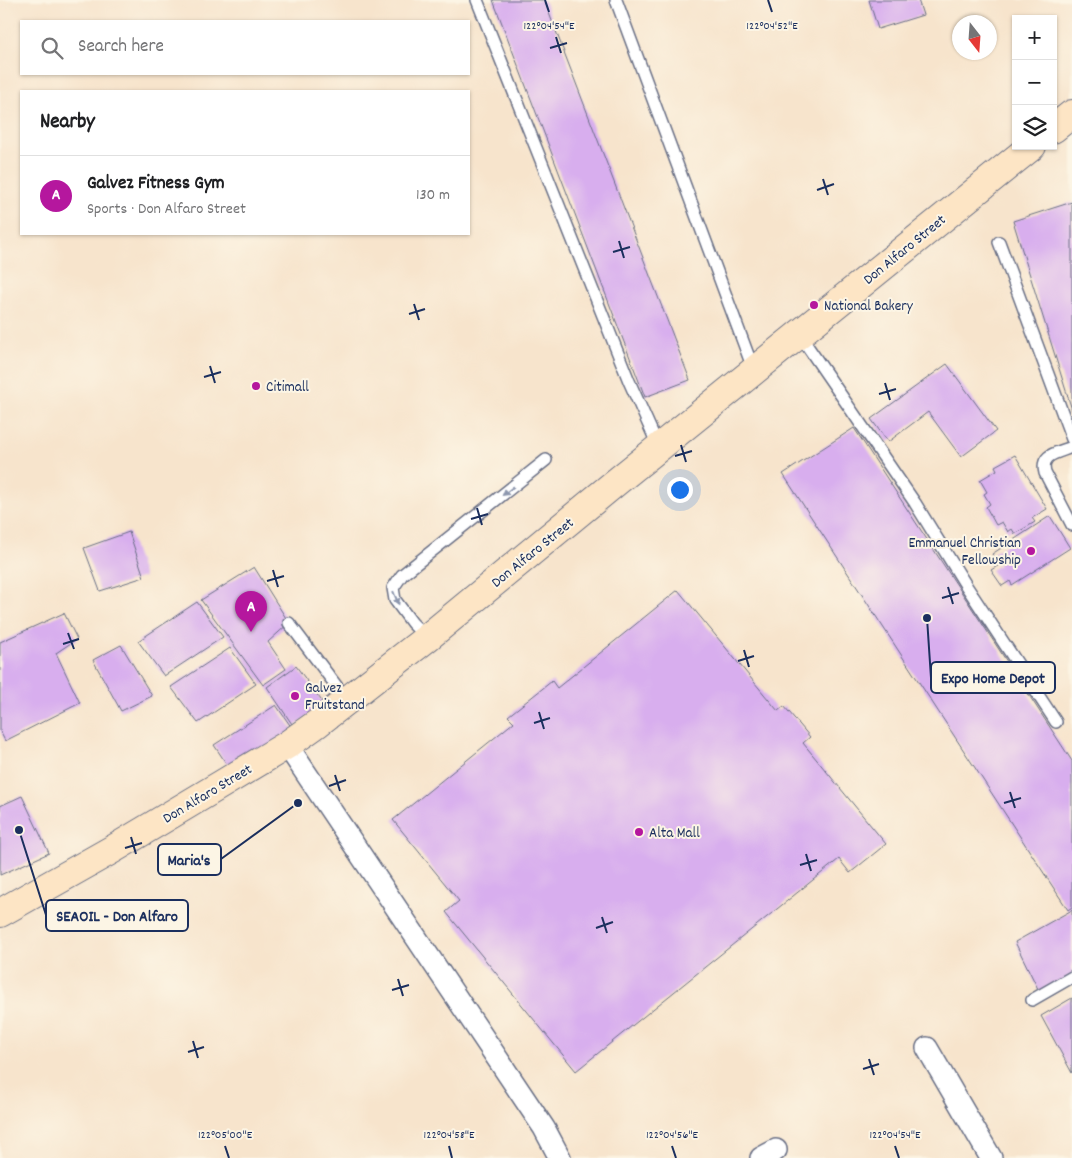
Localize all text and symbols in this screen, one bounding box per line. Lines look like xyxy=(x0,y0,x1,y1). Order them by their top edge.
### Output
north arrow xyxy=(952,15,997,60)
map controls xyxy=(1012,15,1057,150)
button: + xyxy=(1012,15,1057,60)
text: 122°04'54"E xyxy=(523,18,575,35)
text: 122°04'52"E xyxy=(746,18,798,35)
search box xyxy=(20,20,470,75)
icon: search xyxy=(38,34,66,62)
text: Search here xyxy=(78,34,164,61)
button: − xyxy=(1012,60,1057,105)
button: layers xyxy=(1012,105,1057,150)
text: Nearby xyxy=(40,108,95,138)
text: Galvez Fitness Gym xyxy=(87,171,225,198)
text: A xyxy=(52,184,60,207)
text: 130 m xyxy=(416,184,450,207)
text: Sports · Don Alfaro Street xyxy=(87,198,246,221)
street label: Don Alfaro Street xyxy=(859,210,952,291)
place label: National Bakery xyxy=(824,296,914,318)
marker: National Bakery xyxy=(808,299,820,311)
place label: Citimall xyxy=(266,377,309,399)
marker: Citimall xyxy=(250,380,262,392)
your location xyxy=(667,477,693,503)
one-way arrow xyxy=(502,485,515,496)
street label: Don Alfaro Street xyxy=(487,513,580,594)
place label: Emmanuel Christian Fellowship xyxy=(908,533,1021,572)
marker: Emmanuel Christian Fellowship xyxy=(1025,545,1037,557)
pin: A xyxy=(235,591,267,632)
one-way arrow xyxy=(393,591,401,605)
callout: Expo Home Depot xyxy=(931,662,1055,693)
text: Expo Home Depot xyxy=(941,668,1045,691)
place label: Galvez Fruitstand xyxy=(305,678,365,717)
marker: Galvez Fruitstand xyxy=(289,690,301,702)
street label: Don Alfaro Street xyxy=(159,759,257,830)
place label: Alta Mall xyxy=(649,823,700,845)
marker: Alta Mall xyxy=(633,826,645,838)
callout: Maria's xyxy=(158,844,221,875)
text: Maria's xyxy=(167,850,211,873)
callout: SEAOIL - Don Alfaro xyxy=(46,900,188,931)
text: SEAOIL - Don Alfaro xyxy=(56,906,178,929)
text: 122°05'00"E xyxy=(198,1127,253,1144)
text: 122°04'58"E xyxy=(424,1127,475,1144)
text: 122°04'56"E xyxy=(646,1127,699,1144)
text: 122°04'54"E xyxy=(869,1127,921,1144)

